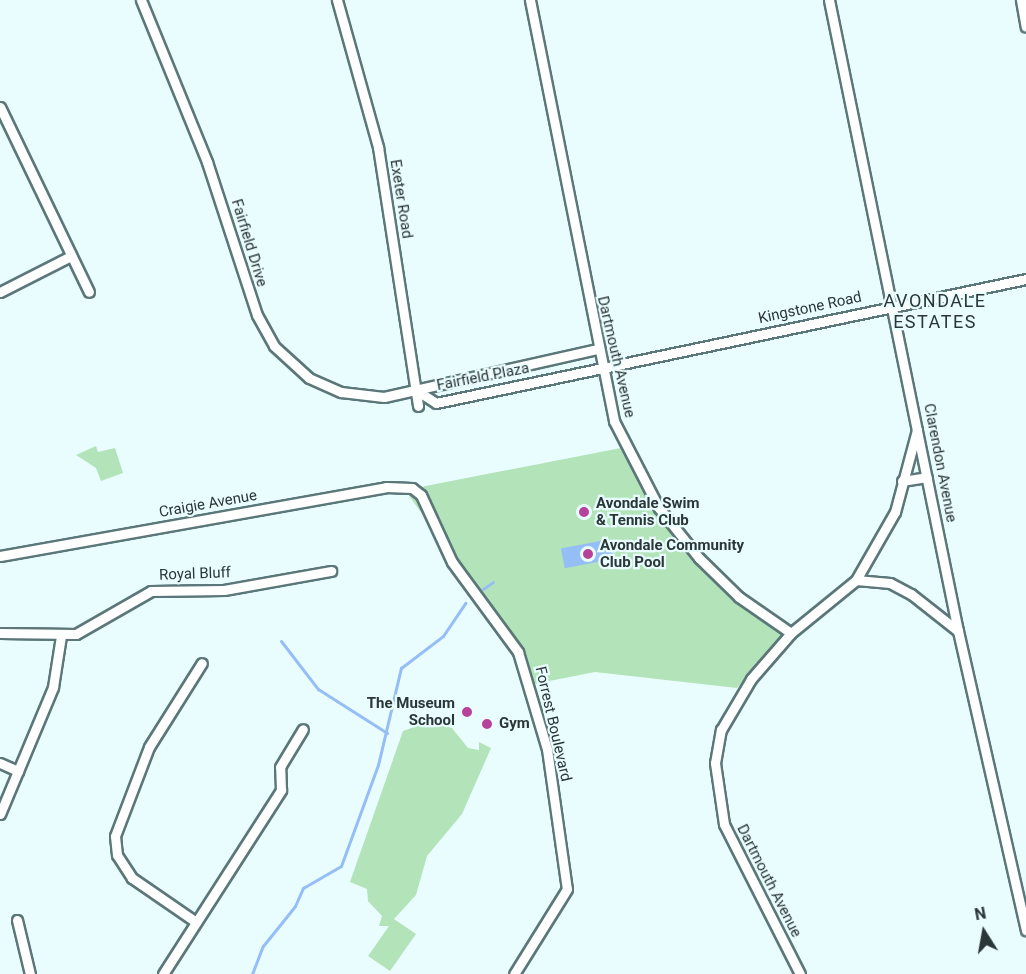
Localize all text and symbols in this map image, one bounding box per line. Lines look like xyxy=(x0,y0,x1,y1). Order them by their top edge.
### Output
street label: Exeter Road xyxy=(386,158,416,240)
street label: Fairfield Drive xyxy=(227,197,271,289)
street label: Kingstone Road xyxy=(757,288,863,328)
district label: AVONDALE ESTATES xyxy=(884,291,986,334)
street label: Dartmouth Avenue xyxy=(593,294,639,420)
street label: Fairfield Plaza xyxy=(435,359,531,395)
street label: Clarendon Avenue xyxy=(920,402,960,524)
street label: Craigie Avenue xyxy=(158,487,258,521)
place label: Avondale Swim & Tennis Club xyxy=(596,494,700,529)
marker: Avondale Swim & Tennis Club xyxy=(577,505,591,519)
place label: Avondale Community Club Pool xyxy=(600,536,744,571)
marker: Avondale Community Club Pool xyxy=(581,547,595,561)
street label: Royal Bluff xyxy=(159,564,231,584)
street label: Forrest Boulevard xyxy=(531,665,575,783)
place label: The Museum School xyxy=(367,694,455,729)
marker: The Museum School xyxy=(460,705,474,719)
place label: Gym xyxy=(499,715,530,733)
marker: Gym xyxy=(480,717,494,731)
street label: Dartmouth Avenue xyxy=(733,822,805,940)
north arrow xyxy=(954,902,1014,962)
text: N xyxy=(973,903,988,924)

